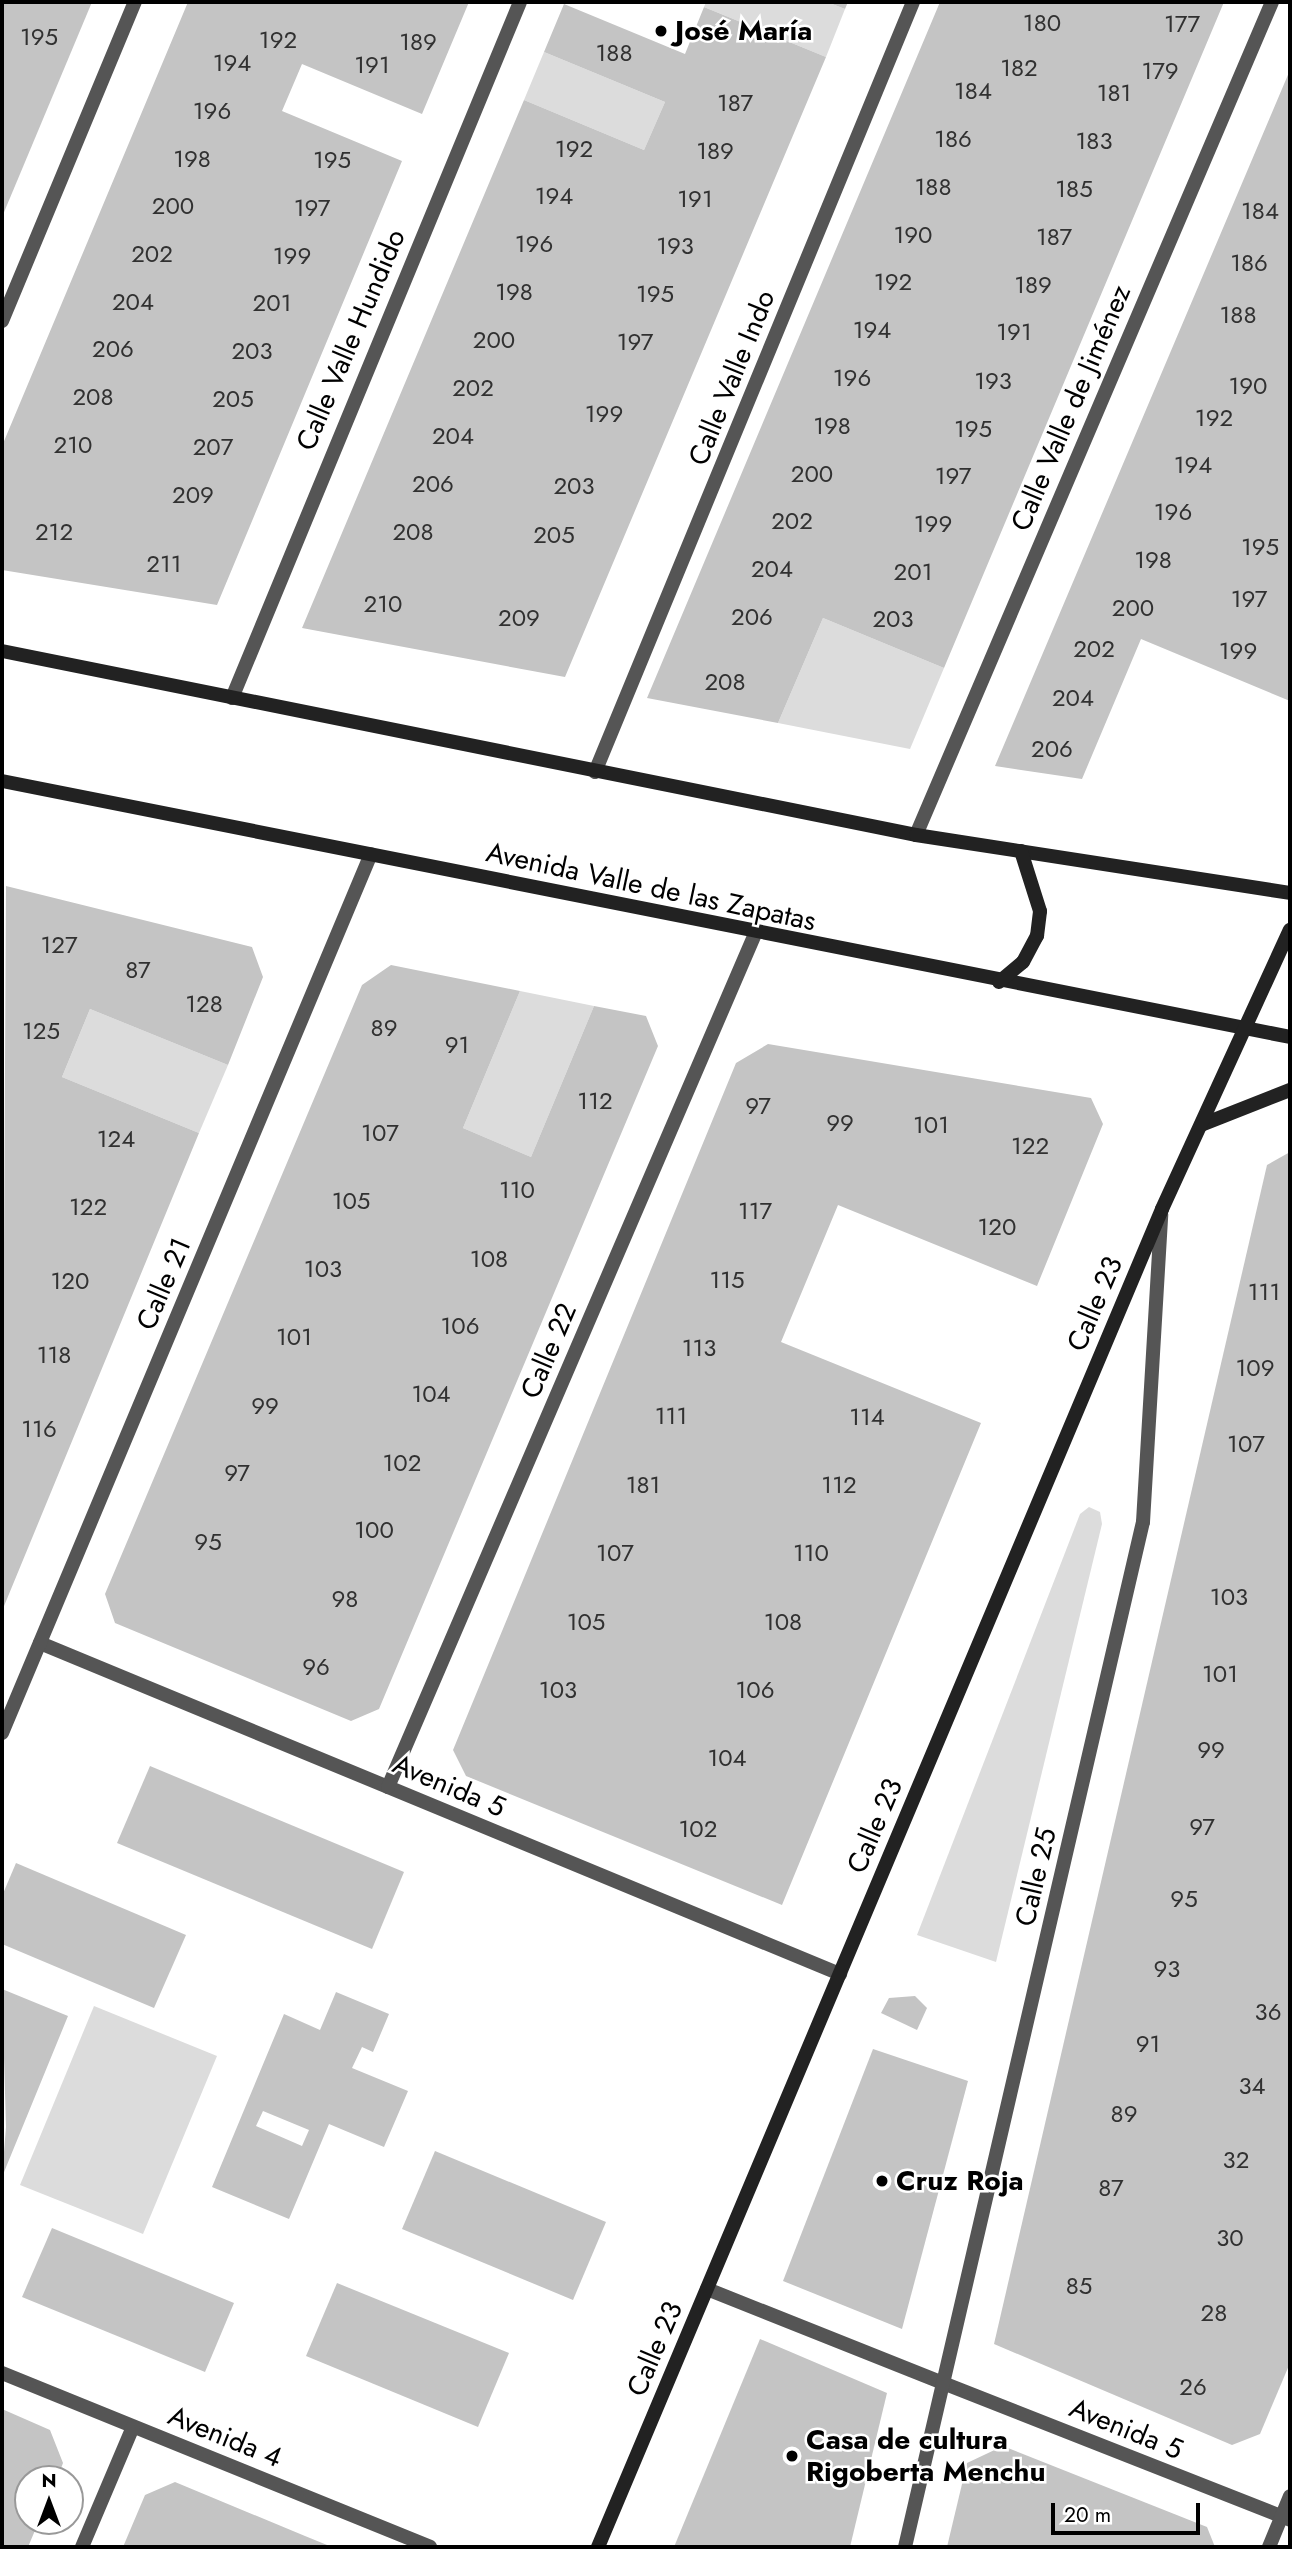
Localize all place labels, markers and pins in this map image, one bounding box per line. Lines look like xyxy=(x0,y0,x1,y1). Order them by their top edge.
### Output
place label: José María xyxy=(675,14,812,48)
marker: José María xyxy=(653,23,669,39)
place label: Cruz Roja xyxy=(896,2164,1024,2198)
marker: Cruz Roja xyxy=(874,2173,890,2189)
place label: Casa de cultura Rigoberta Menchu xyxy=(806,2423,1046,2489)
marker: Casa de cultura Rigoberta Menchu xyxy=(784,2448,800,2464)

